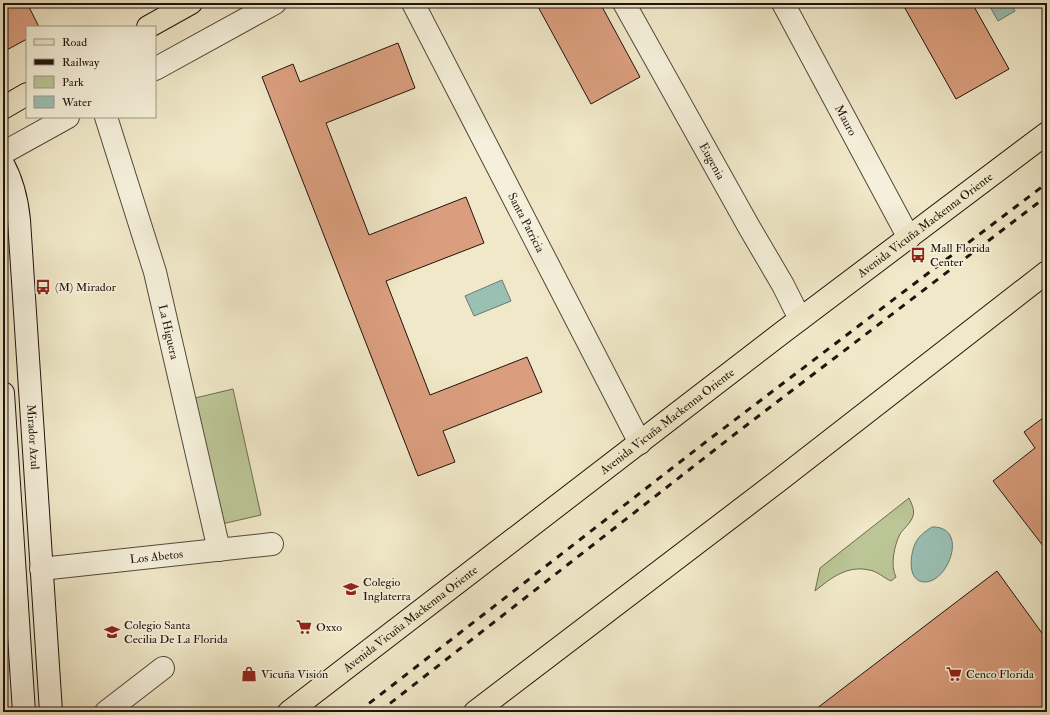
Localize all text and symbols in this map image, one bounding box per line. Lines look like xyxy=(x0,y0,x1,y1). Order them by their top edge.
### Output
legend xyxy=(26,26,156,118)
text: Road xyxy=(62,35,87,50)
text: Railway xyxy=(62,55,100,70)
text: Park xyxy=(62,75,84,90)
text: Water xyxy=(61,95,92,110)
street label: Mauro xyxy=(831,102,860,139)
street label: Eugenia xyxy=(695,140,729,183)
street label: Avenida Vicuña Mackenna Oriente xyxy=(854,170,996,282)
street label: Santa Patricia xyxy=(504,190,548,256)
place label: Mall Florida Center xyxy=(930,241,991,270)
bus stop icon: Mall Florida Center xyxy=(909,246,927,264)
bus stop icon: (M) Mirador xyxy=(34,278,52,296)
place label: (M) Mirador xyxy=(55,280,117,295)
street label: La Higuera xyxy=(155,303,182,362)
street label: Avenida Vicuña Mackenna Oriente xyxy=(596,365,738,479)
street label: Mirador Azul xyxy=(23,404,42,470)
street label: Los Abetos xyxy=(129,547,184,567)
street label: Avenida Vicuña Mackenna Oriente xyxy=(340,563,481,676)
place label: Colegio Inglaterra xyxy=(363,575,412,604)
school or university icon: Colegio Inglaterra xyxy=(342,580,360,598)
place label: Colegio Santa Cecilia De La Florida xyxy=(124,618,229,647)
supermarket icon: Oxxo xyxy=(295,618,313,636)
place label: Oxxo xyxy=(316,620,342,635)
school or university icon: Colegio Santa Cecilia De La Florida xyxy=(103,623,121,641)
shop icon: Vicuña Visión xyxy=(240,665,258,683)
supermarket icon: Cenco Florida xyxy=(945,665,963,683)
place label: Vicuña Visión xyxy=(261,667,328,682)
place label: Cenco Florida xyxy=(966,667,1035,682)

